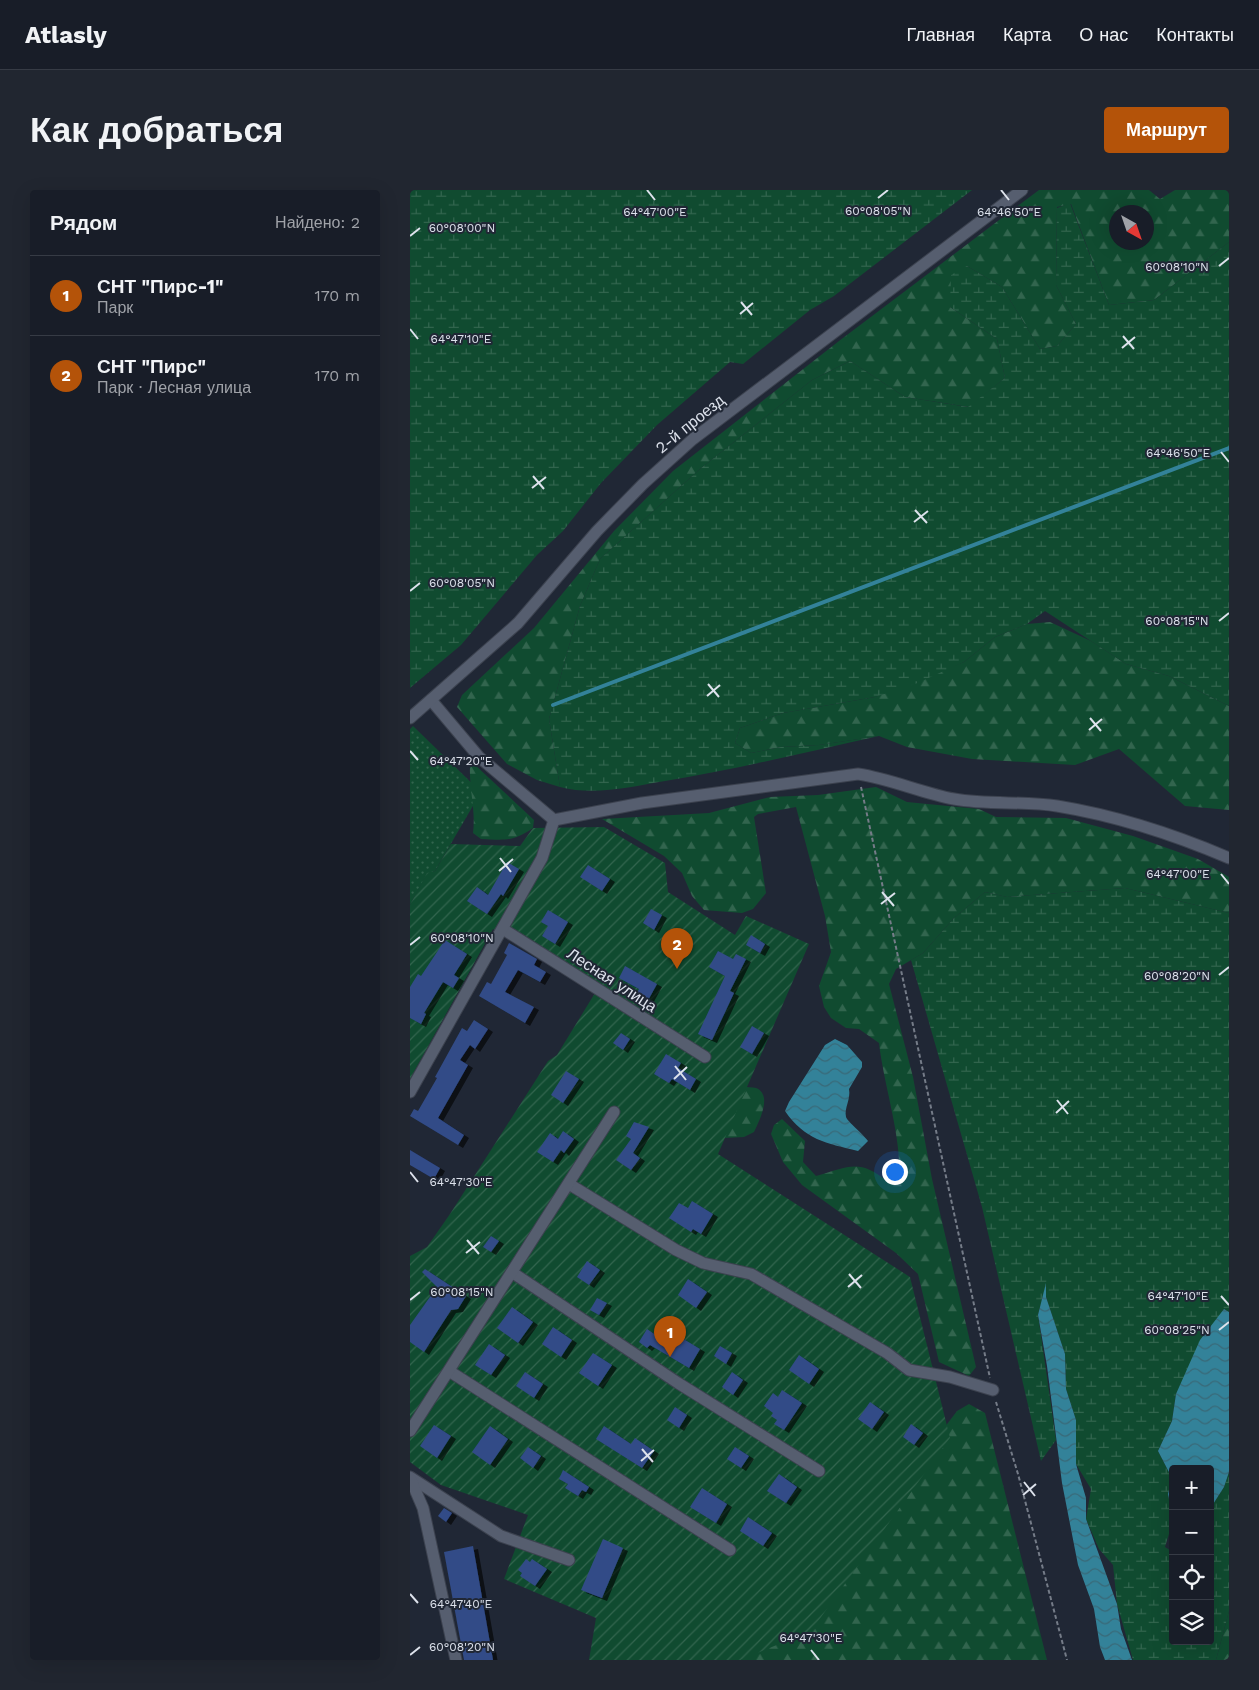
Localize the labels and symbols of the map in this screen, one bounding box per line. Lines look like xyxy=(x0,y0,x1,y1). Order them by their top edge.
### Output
text: 60°08'05"N xyxy=(845,204,911,218)
text: 64°47'00"E xyxy=(623,205,687,219)
text: 64°46'50"E xyxy=(977,205,1041,219)
north arrow xyxy=(1109,205,1154,250)
text: 60°08'00"N xyxy=(429,221,495,235)
text: 60°08'10"N xyxy=(1145,260,1209,274)
text: 64°47'10"E xyxy=(431,332,492,346)
street label: 2-й проезд xyxy=(652,390,729,457)
text: 64°46'50"E xyxy=(1146,446,1210,460)
text: 60°08'05"N xyxy=(429,576,495,590)
text: 60°08'15"N xyxy=(1145,614,1209,628)
text: 64°47'20"E xyxy=(429,754,493,768)
text: 64°47'00"E xyxy=(1146,867,1210,881)
pin: 2 xyxy=(661,928,693,969)
text: 60°08'10"N xyxy=(430,931,494,945)
street label: Лесная улица xyxy=(564,944,661,1016)
text: 60°08'20"N xyxy=(1144,969,1210,983)
your location xyxy=(882,1159,908,1185)
text: 64°47'30"E xyxy=(429,1175,493,1189)
text: 60°08'15"N xyxy=(430,1285,494,1299)
text: 64°47'10"E xyxy=(1148,1289,1209,1303)
pin: 1 xyxy=(654,1316,686,1357)
text: 60°08'25"N xyxy=(1144,1323,1210,1337)
text: 64°47'40"E xyxy=(430,1597,492,1611)
text: 64°47'30"E xyxy=(779,1631,843,1645)
text: 60°08'20"N xyxy=(429,1640,495,1654)

